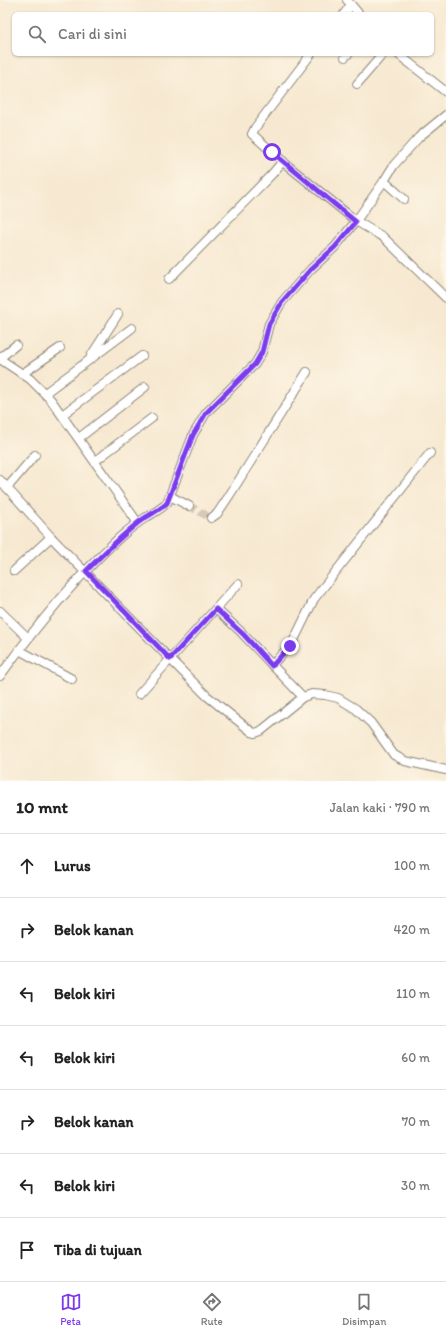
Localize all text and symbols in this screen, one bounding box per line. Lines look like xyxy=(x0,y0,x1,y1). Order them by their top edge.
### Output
search box xyxy=(12,12,434,56)
icon: search xyxy=(26,23,48,45)
text: Cari di sini xyxy=(58,25,127,43)
route start xyxy=(263,143,281,161)
route end xyxy=(281,637,299,655)
text: 10 mnt xyxy=(16,797,68,817)
text: Jalan kaki · 790 m xyxy=(330,800,430,815)
icon: ahead xyxy=(16,855,38,877)
text: Lurus xyxy=(54,857,91,875)
text: 100 m xyxy=(394,858,430,873)
icon: right xyxy=(16,919,38,941)
text: Belok kanan xyxy=(54,921,134,939)
text: 420 m xyxy=(393,922,430,937)
icon: left xyxy=(16,983,38,1005)
text: Belok kiri xyxy=(54,985,115,1003)
text: 110 m xyxy=(396,986,430,1001)
icon: left xyxy=(16,1047,38,1069)
text: Belok kiri xyxy=(54,1049,115,1067)
text: 60 m xyxy=(401,1050,430,1065)
icon: right xyxy=(16,1111,38,1133)
text: Belok kanan xyxy=(54,1113,134,1131)
text: 70 m xyxy=(402,1114,430,1129)
icon: left xyxy=(16,1175,38,1197)
text: Belok kiri xyxy=(54,1177,115,1195)
text: 30 m xyxy=(401,1178,430,1193)
icon: arrive xyxy=(16,1239,38,1261)
text: Tiba di tujuan xyxy=(54,1241,142,1259)
tab: Peta xyxy=(60,1291,82,1328)
tab: Rute xyxy=(201,1291,223,1328)
tab: Disimpan xyxy=(342,1291,386,1328)

